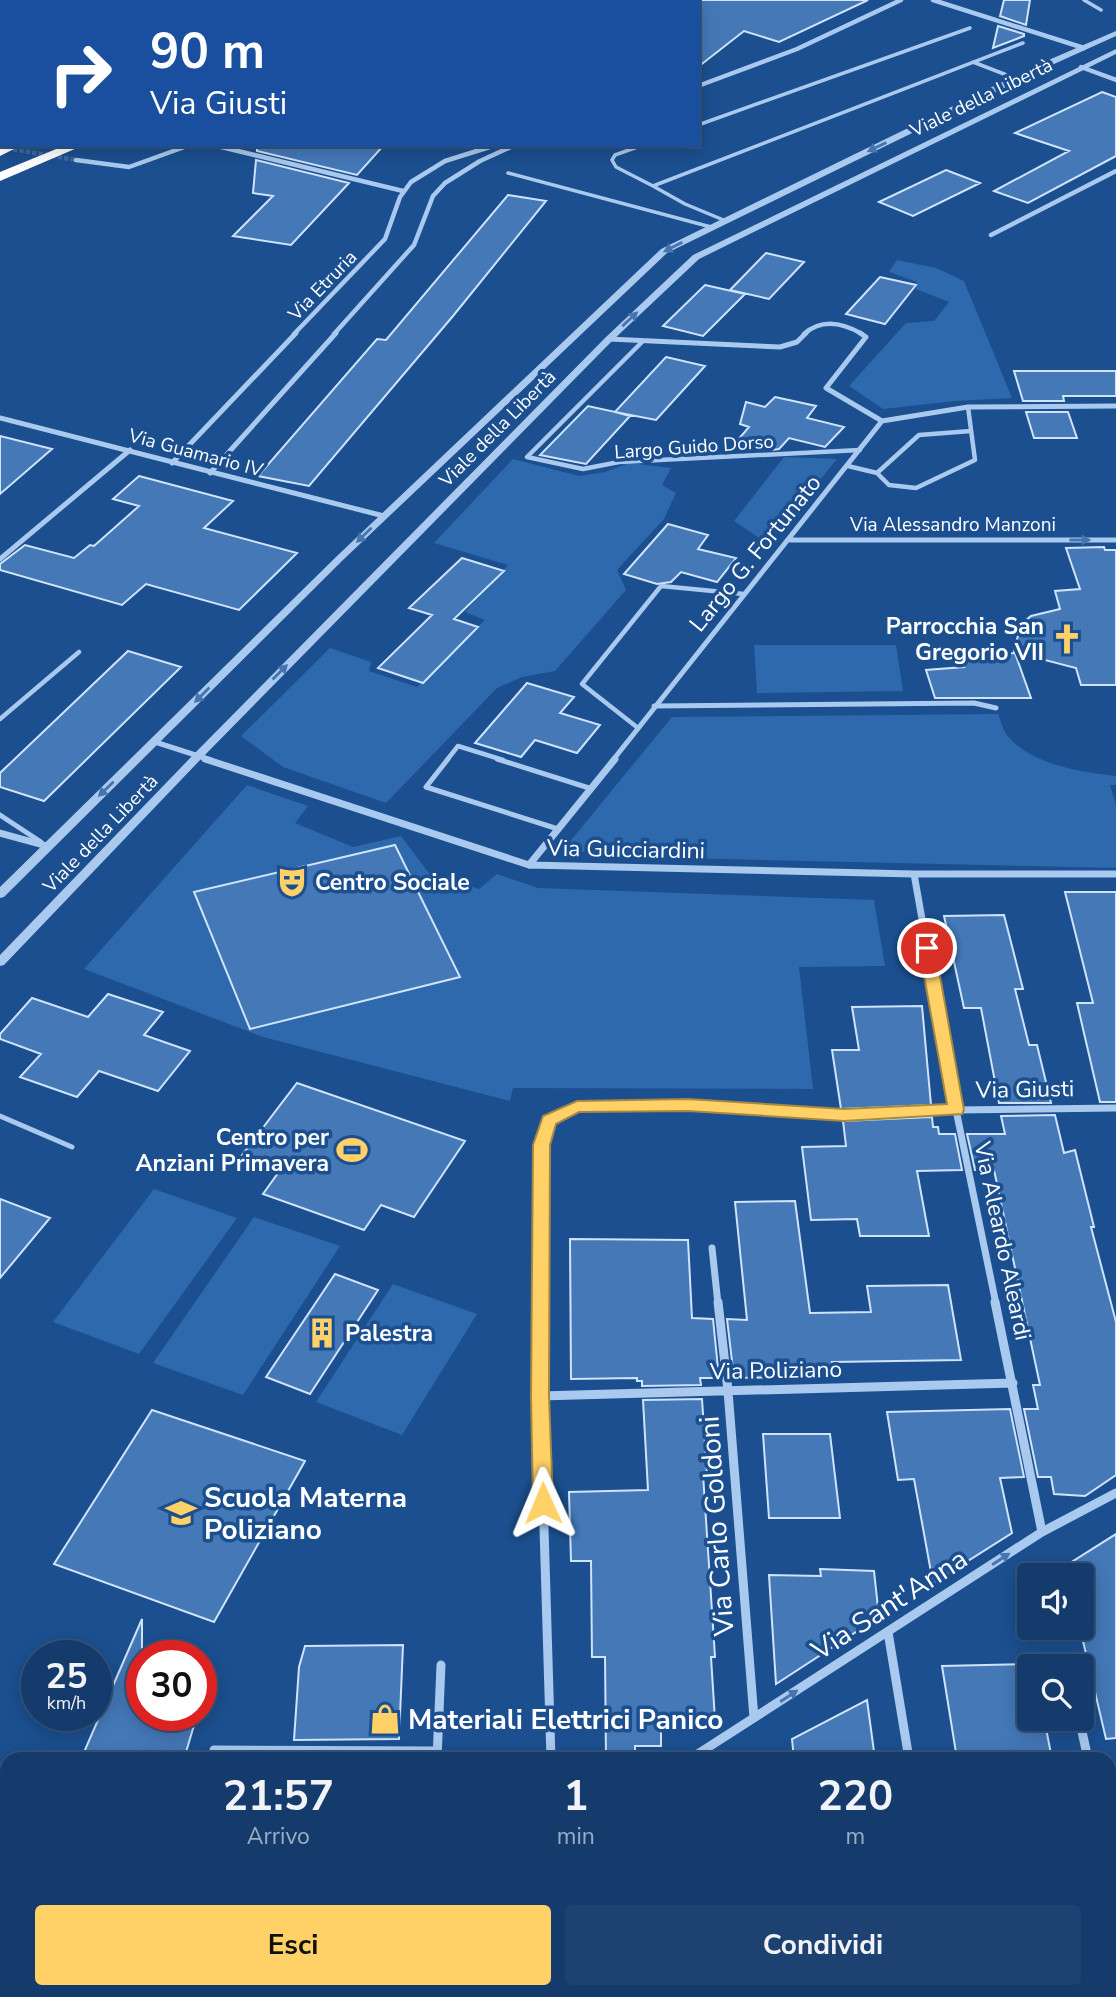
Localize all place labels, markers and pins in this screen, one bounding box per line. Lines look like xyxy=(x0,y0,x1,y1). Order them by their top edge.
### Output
place label: Parrocchia San Gregorio VII xyxy=(886,611,1044,668)
church icon: Parrocchia San Gregorio VII xyxy=(1050,622,1084,656)
theatre icon: Centro Sociale xyxy=(275,865,309,899)
place label: Centro Sociale xyxy=(315,867,470,898)
pin xyxy=(897,918,957,978)
place label: Centro per Anziani Primavera xyxy=(135,1122,329,1179)
sports icon: Centro per Anziani Primavera xyxy=(335,1133,369,1167)
building icon: Palestra xyxy=(305,1316,339,1350)
place label: Palestra xyxy=(345,1318,433,1349)
place label: Scuola Materna Poliziano xyxy=(204,1479,407,1549)
school or university icon: Scuola Materna Poliziano xyxy=(164,1496,198,1530)
place label: Materiali Elettrici Panico xyxy=(408,1701,723,1739)
shop icon: Materiali Elettrici Panico xyxy=(368,1702,402,1736)

